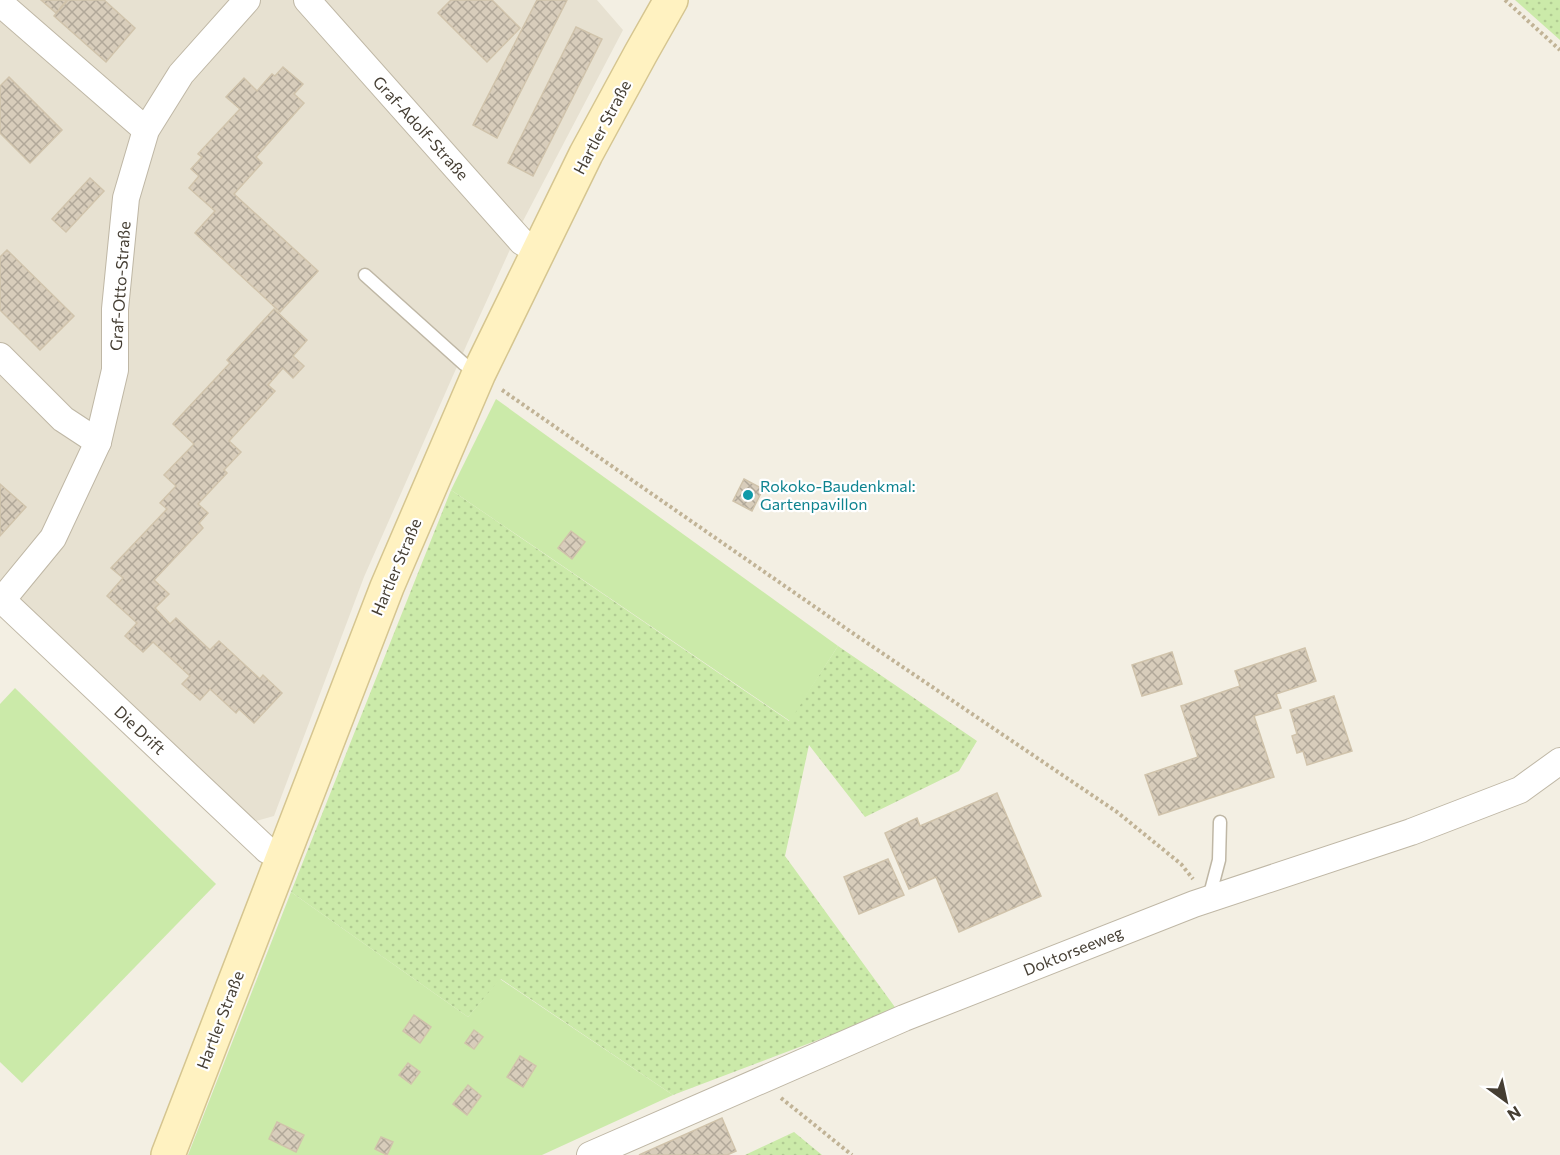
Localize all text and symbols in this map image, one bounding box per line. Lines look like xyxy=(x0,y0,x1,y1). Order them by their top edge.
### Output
street label: Graf-Adolf-Straße xyxy=(370,72,473,184)
street label: Hartler Straße xyxy=(569,76,634,177)
street label: Graf-Otto-Straße xyxy=(105,220,134,351)
place label: Rokoko-Baudenkmal: Gartenpavillon xyxy=(760,476,916,513)
marker: Rokoko-Baudenkmal: Gartenpavillon xyxy=(741,488,755,502)
street label: Hartler Straße xyxy=(367,515,425,618)
street label: Die Drift xyxy=(111,701,170,758)
street label: Doktorseeweg xyxy=(1020,922,1126,979)
street label: Hartler Straße xyxy=(192,968,247,1072)
north arrow xyxy=(1476,1071,1536,1131)
text: N xyxy=(1504,1103,1525,1125)

